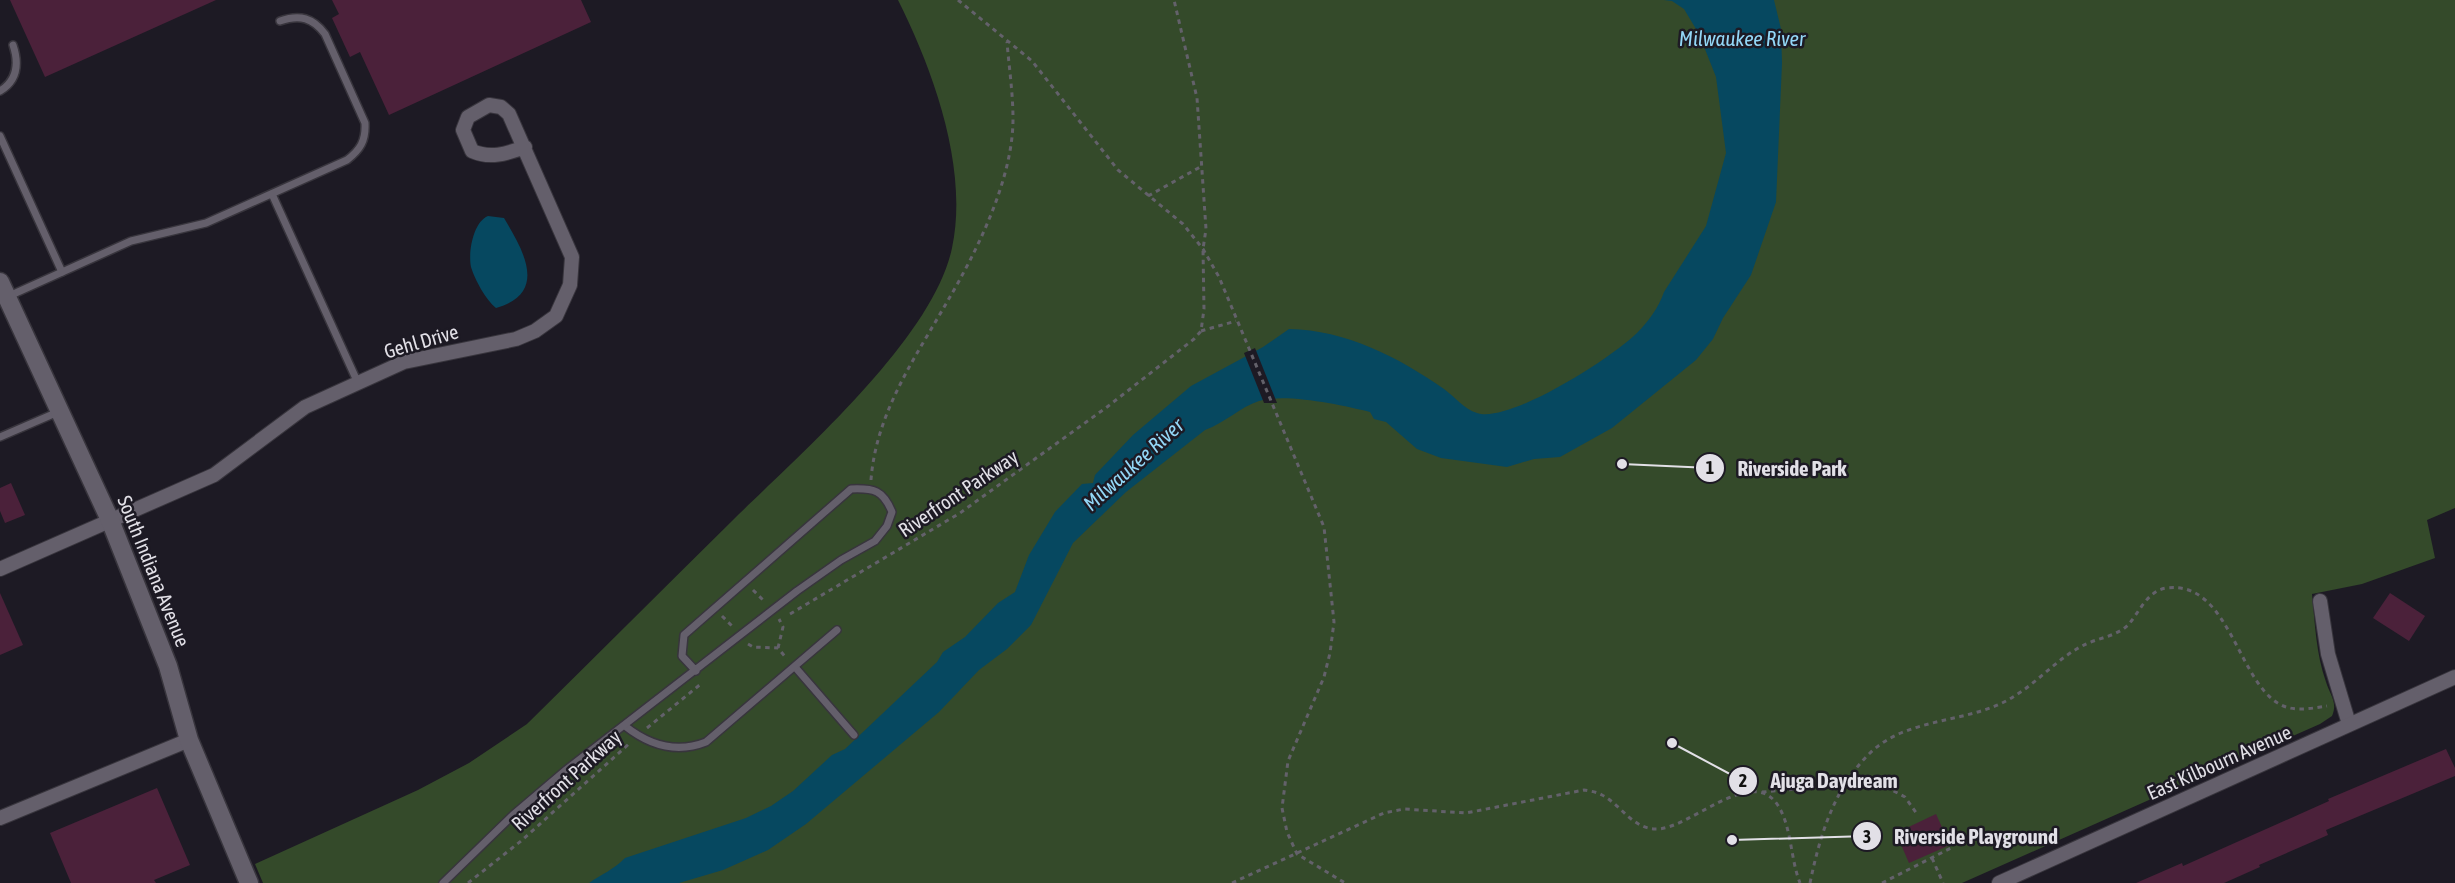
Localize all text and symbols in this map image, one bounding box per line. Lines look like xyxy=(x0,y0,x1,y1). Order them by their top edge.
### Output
water label: Milwaukee River xyxy=(1679,26,1806,50)
street label: Gehl Drive xyxy=(381,319,461,363)
water label: Milwaukee River xyxy=(1078,412,1189,515)
street label: Riverfront Parkway xyxy=(894,445,1022,541)
callout: Riverside Park xyxy=(1695,449,1859,488)
text: Riverside Park xyxy=(1737,456,1847,480)
text: 1 xyxy=(1706,457,1714,478)
street label: South Indiana Avenue xyxy=(113,492,195,650)
street label: East Kilbourn Avenue xyxy=(2143,720,2295,804)
street label: Riverfront Parkway xyxy=(507,725,625,835)
callout: Ajuga Daydream xyxy=(1728,762,1909,801)
text: Ajuga Daydream xyxy=(1769,768,1898,792)
text: 2 xyxy=(1739,770,1747,791)
callout: Riverside Playground xyxy=(1852,817,2070,856)
text: Riverside Playground xyxy=(1894,824,2058,848)
text: 3 xyxy=(1863,826,1871,847)

